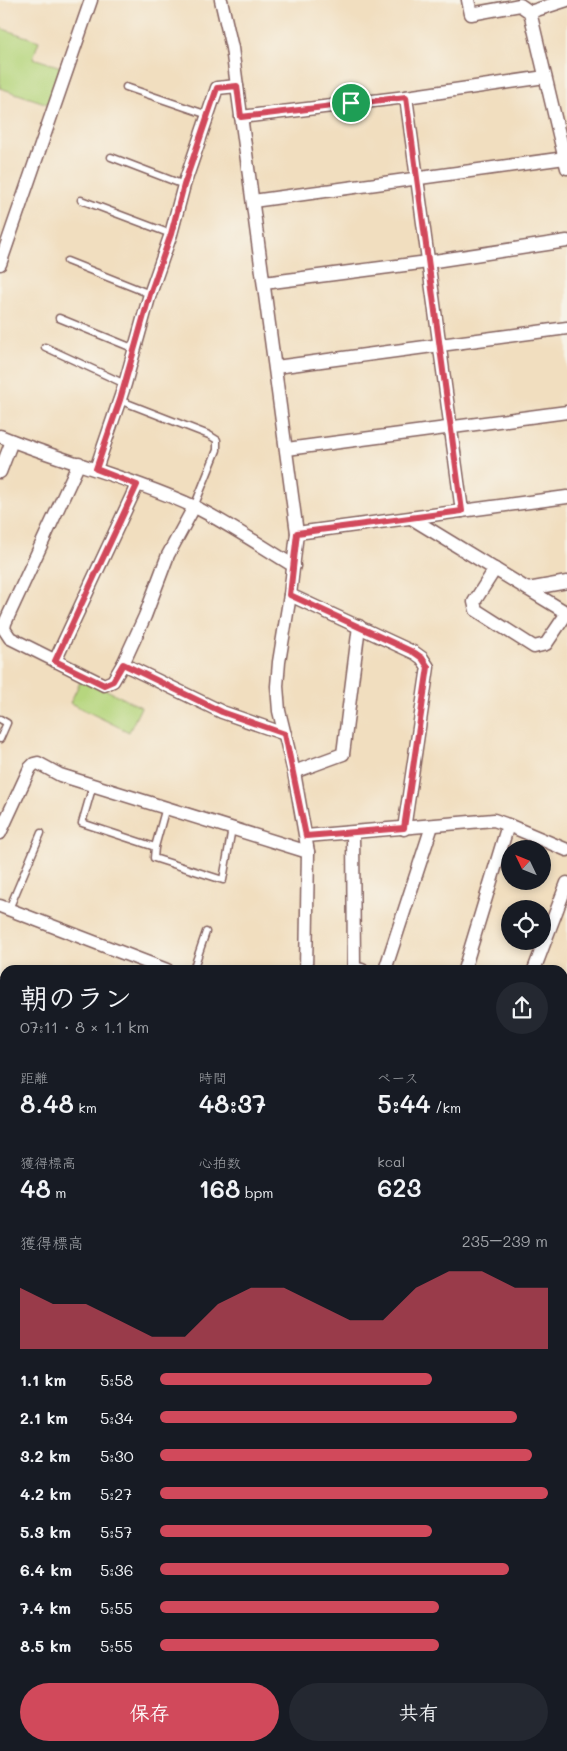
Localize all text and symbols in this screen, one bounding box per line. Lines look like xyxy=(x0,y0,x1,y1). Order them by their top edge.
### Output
pin xyxy=(330,82,372,124)
icon: arrive xyxy=(337,89,365,117)
north arrow xyxy=(501,840,551,890)
map controls xyxy=(501,840,551,950)
button: locate xyxy=(501,900,551,950)
text: 朝のラン xyxy=(20,979,132,1015)
button: share xyxy=(496,982,548,1034)
text: 07:11 · 8 × 1.1 km xyxy=(20,1016,149,1037)
text: 距離 xyxy=(20,1068,48,1087)
text: 時間 xyxy=(199,1068,227,1087)
text: ペース xyxy=(377,1068,419,1087)
text: 8.48 xyxy=(20,1087,74,1119)
text: 48:37 xyxy=(199,1087,266,1119)
text: 5:44 xyxy=(377,1087,431,1119)
text: km xyxy=(74,1098,97,1117)
text: /km xyxy=(431,1098,461,1117)
text: kcal xyxy=(377,1152,405,1171)
text: 獲得標高 xyxy=(20,1153,76,1172)
text: 心拍数 xyxy=(199,1153,241,1172)
text: 623 xyxy=(377,1171,421,1203)
text: 48 xyxy=(20,1172,51,1204)
text: 168 xyxy=(199,1172,240,1204)
text: m xyxy=(51,1183,66,1202)
text: bpm xyxy=(240,1183,273,1202)
text: 235–239 m xyxy=(462,1230,548,1251)
text: 獲得標高 xyxy=(20,1232,84,1253)
text: 1.1 km xyxy=(20,1369,66,1390)
text: 5:58 xyxy=(100,1369,133,1390)
text: 2.1 km xyxy=(20,1407,68,1428)
text: 5:34 xyxy=(100,1407,133,1428)
text: 3.2 km xyxy=(20,1445,71,1466)
text: 5:30 xyxy=(100,1445,134,1466)
text: 4.2 km xyxy=(20,1483,71,1504)
text: 5:27 xyxy=(100,1483,132,1504)
text: 5.3 km xyxy=(20,1521,71,1542)
text: 5:57 xyxy=(100,1521,133,1542)
text: 6.4 km xyxy=(20,1559,72,1580)
text: 5:36 xyxy=(100,1559,133,1580)
text: 7.4 km xyxy=(20,1597,71,1618)
text: 5:55 xyxy=(100,1597,133,1618)
text: 8.5 km xyxy=(20,1635,71,1656)
text: 5:55 xyxy=(100,1635,133,1656)
button: 保存 xyxy=(20,1683,279,1741)
button: 共有 xyxy=(289,1683,548,1741)

